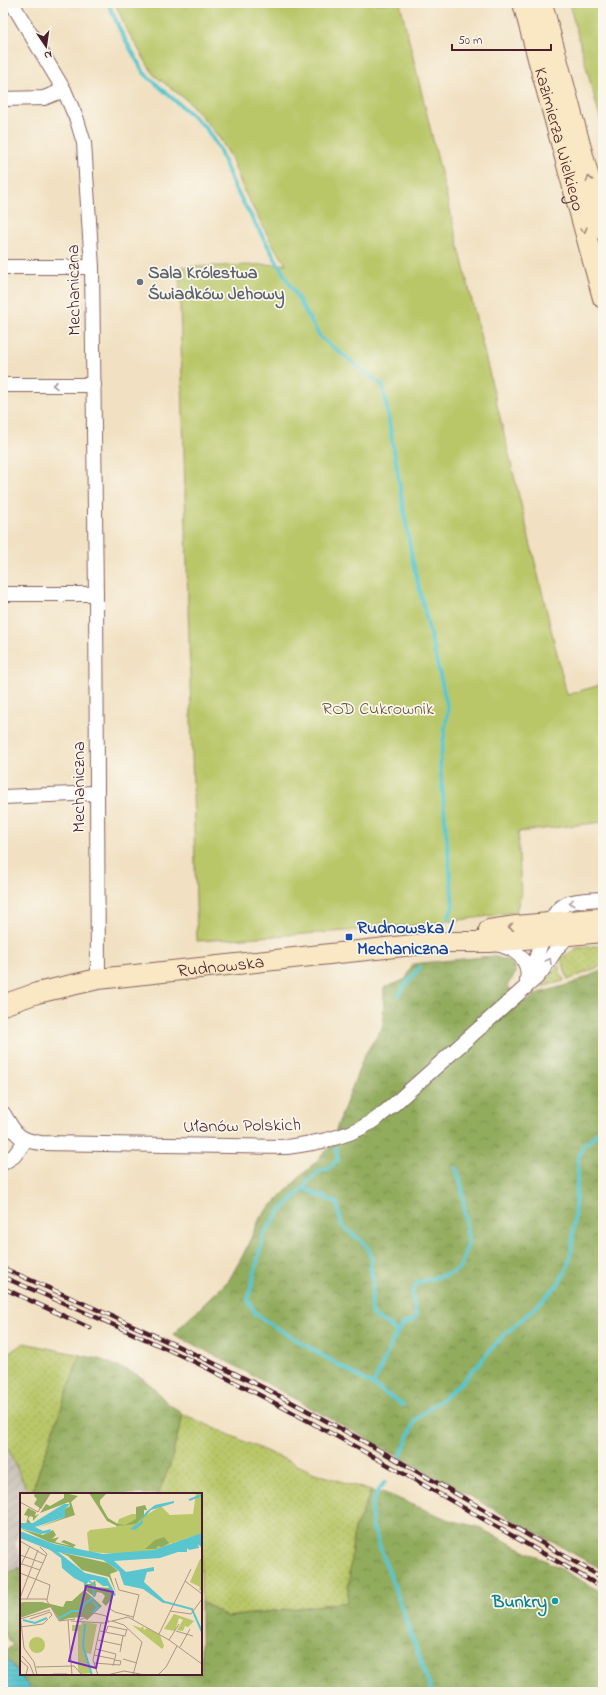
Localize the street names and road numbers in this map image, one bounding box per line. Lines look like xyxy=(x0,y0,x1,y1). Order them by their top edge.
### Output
street label: Kazimierza Wielkiego xyxy=(526,65,590,214)
street label: Mechaniczna xyxy=(61,244,89,336)
street label: Mechaniczna xyxy=(67,741,93,833)
street label: Rudnowska xyxy=(176,950,266,985)
street label: Ułanów Polskich xyxy=(183,1113,301,1141)

